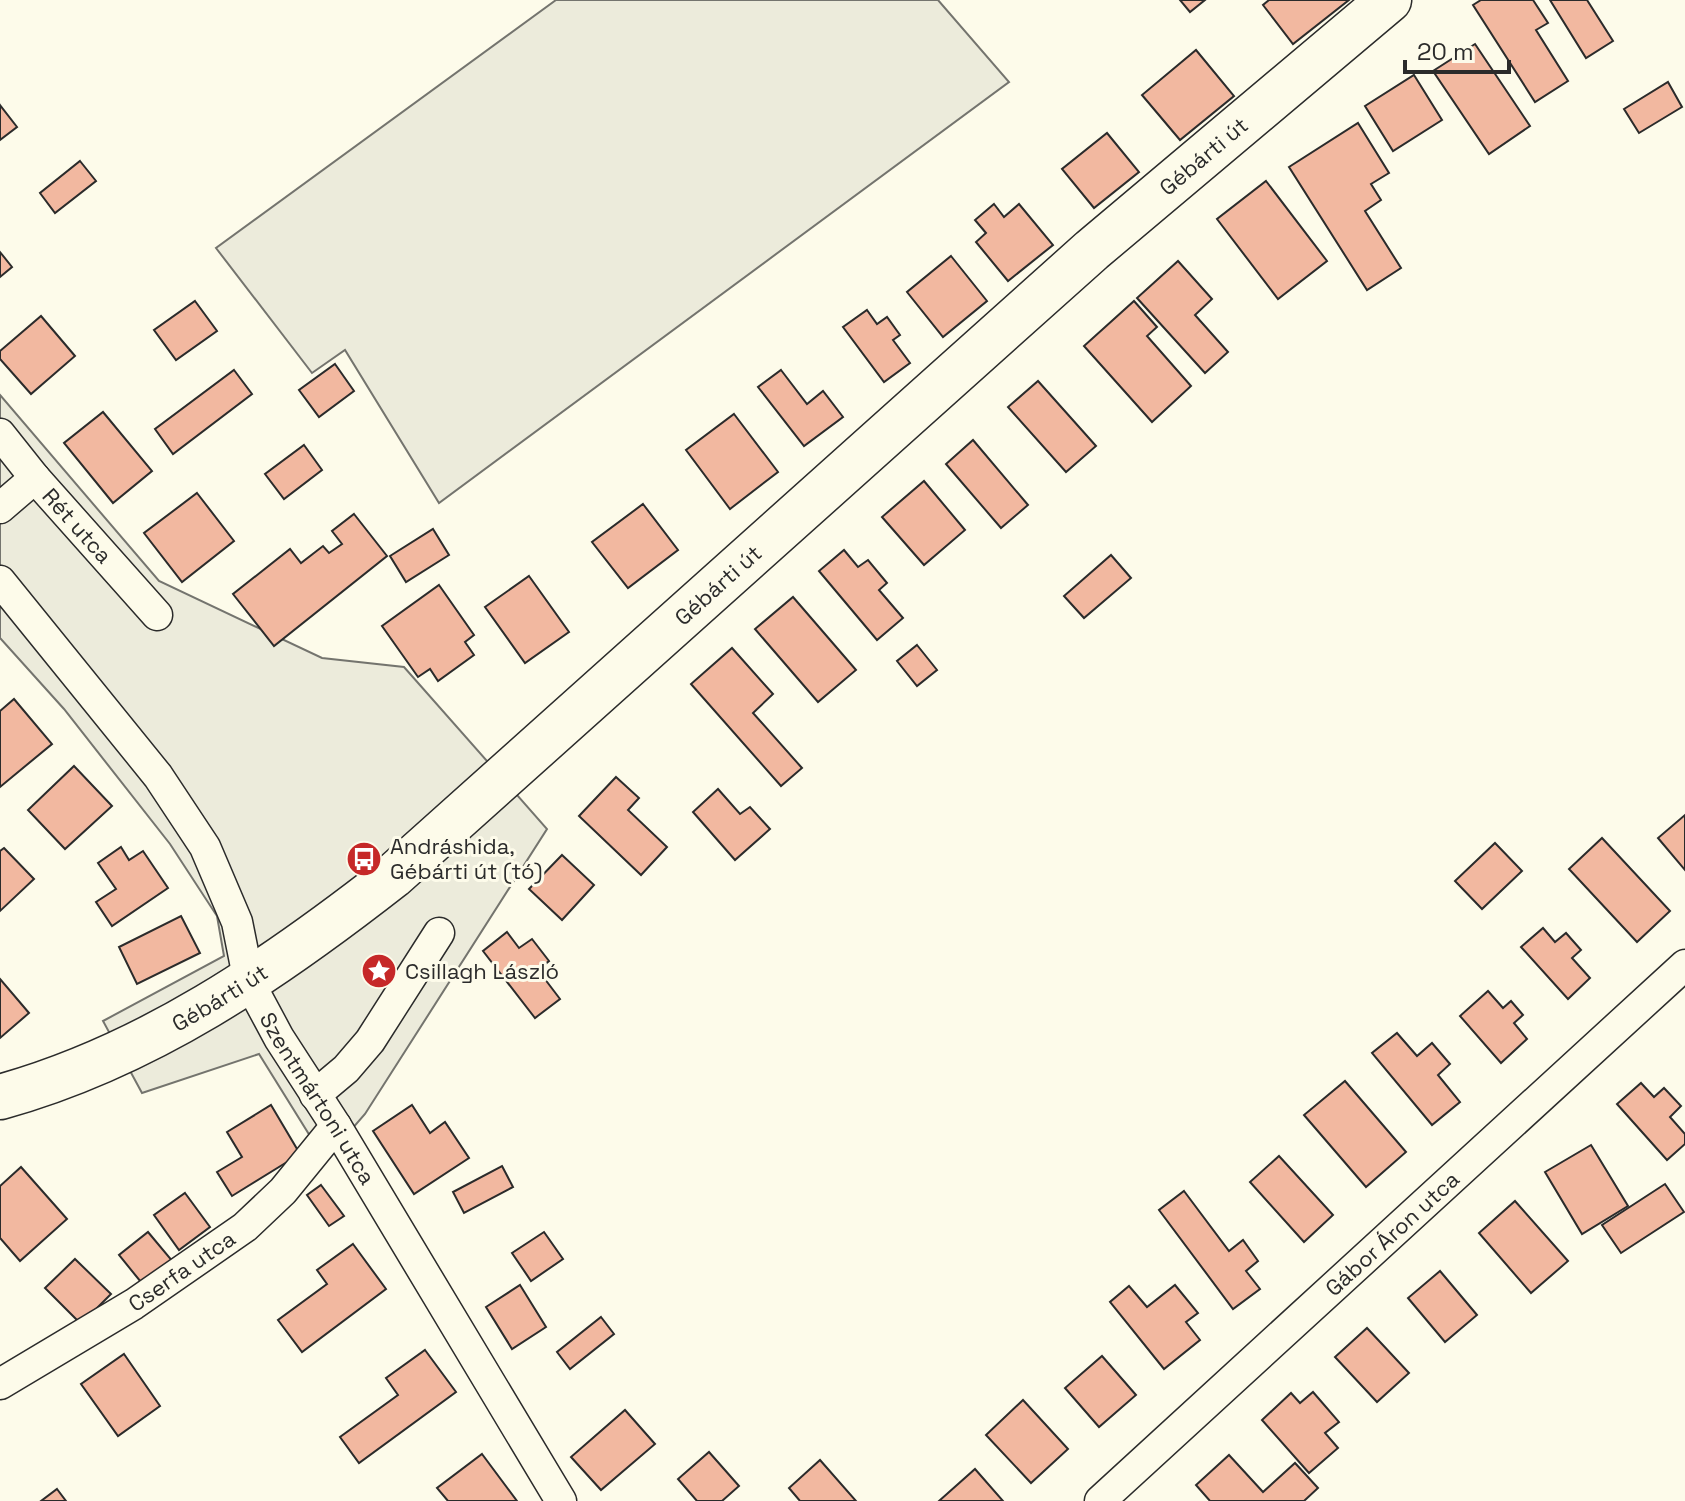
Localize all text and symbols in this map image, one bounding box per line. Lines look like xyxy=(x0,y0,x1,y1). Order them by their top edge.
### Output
scale bar xyxy=(1405,24,1509,74)
text: 20 m xyxy=(1417,36,1474,67)
street label: Gébárti út xyxy=(1153,111,1254,201)
street label: Rét utca xyxy=(37,482,118,569)
street label: Gébárti út xyxy=(669,539,767,631)
place label: Andráshida, Gébárti út (tó) xyxy=(390,832,543,885)
bus stop icon: Andráshida, Gébárti út (tó) xyxy=(345,840,383,878)
place icon: Csillagh László xyxy=(360,952,398,990)
place label: Csillagh László xyxy=(405,957,559,985)
street label: Gébárti út xyxy=(167,958,273,1038)
street label: Szentmártoni utca xyxy=(254,1007,382,1190)
street label: Gábor Áron utca xyxy=(1319,1165,1465,1302)
street label: Cserfa utca xyxy=(123,1224,241,1318)

